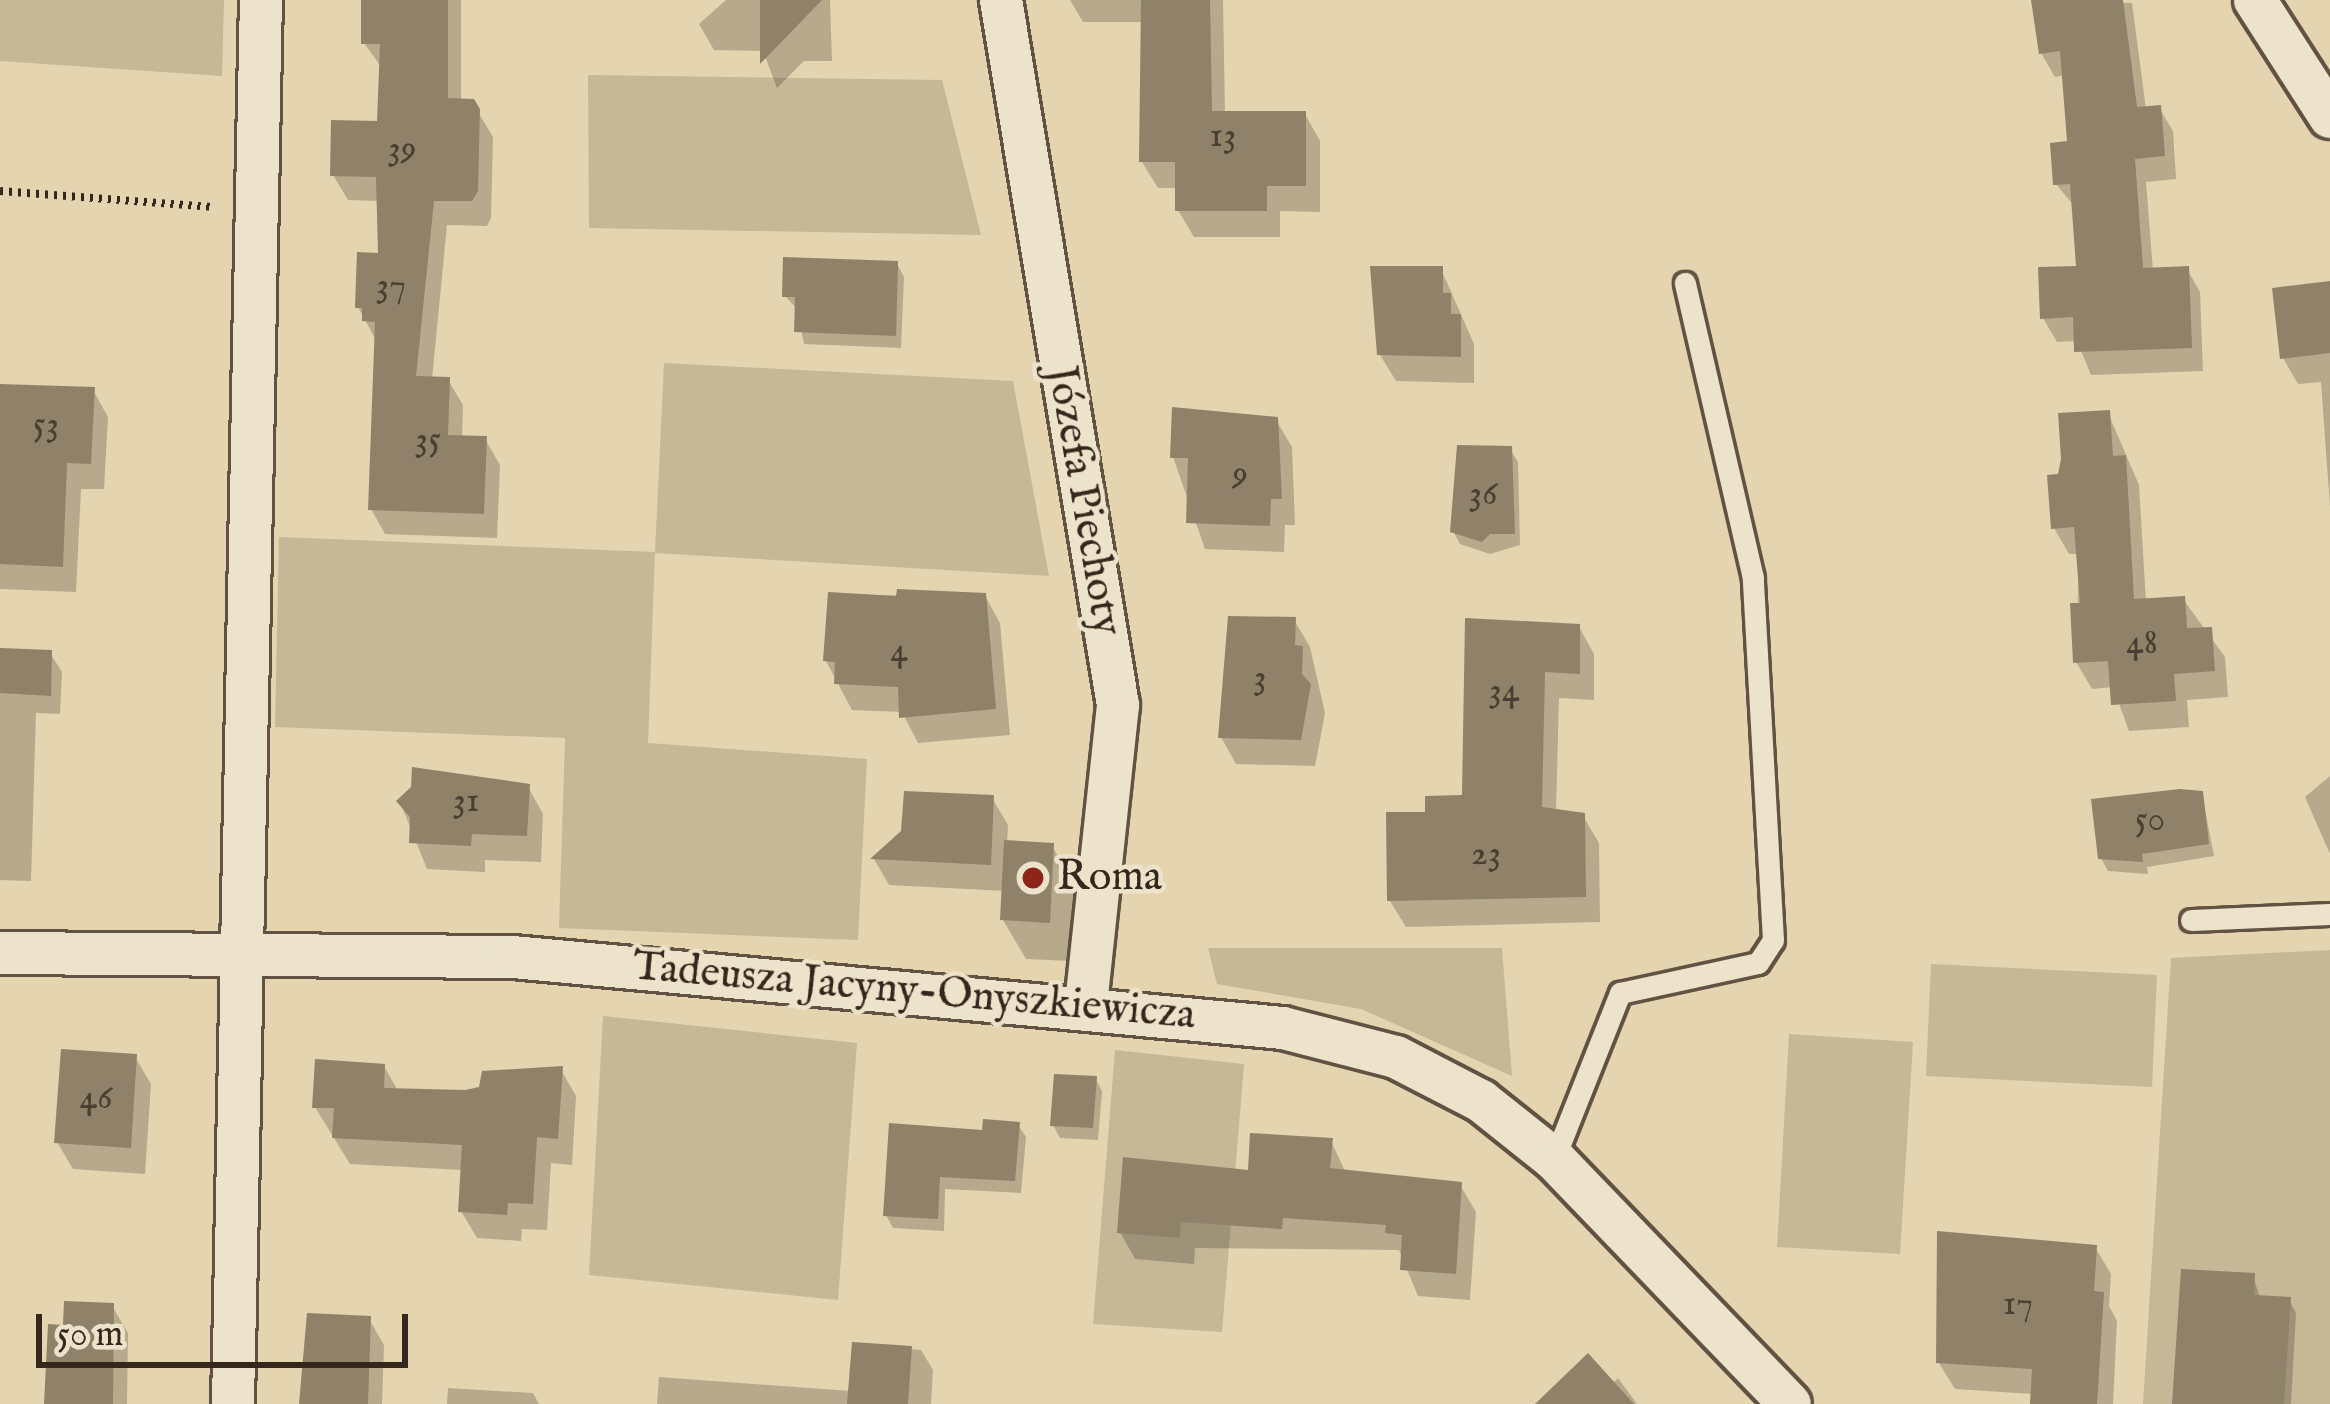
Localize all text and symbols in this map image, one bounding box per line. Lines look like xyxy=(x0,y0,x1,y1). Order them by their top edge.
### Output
house number: 13 xyxy=(1210,115,1236,159)
house number: 39 xyxy=(387,128,417,172)
house number: 37 xyxy=(376,265,406,309)
street label: Józefa Piechoty xyxy=(1035,362,1131,640)
house number: 53 xyxy=(33,404,59,448)
house number: 35 xyxy=(415,419,441,463)
house number: 9 xyxy=(1232,453,1248,497)
house number: 36 xyxy=(1469,473,1497,517)
house number: 48 xyxy=(2126,622,2158,666)
house number: 4 xyxy=(890,630,908,674)
house number: 3 xyxy=(1253,657,1267,701)
house number: 34 xyxy=(1488,670,1520,714)
house number: 31 xyxy=(453,780,479,824)
house number: 50 xyxy=(2135,799,2165,843)
house number: 23 xyxy=(1471,833,1501,877)
place label: Roma xyxy=(1057,853,1162,903)
marker: Roma xyxy=(1020,865,1046,891)
street label: Tadeusza Jacyny-Onyszkiewicza xyxy=(631,942,1197,1042)
house number: 46 xyxy=(80,1077,112,1121)
house number: 17 xyxy=(2003,1283,2033,1327)
scale bar xyxy=(42,1290,414,1364)
text: 50 m xyxy=(57,1312,123,1358)

